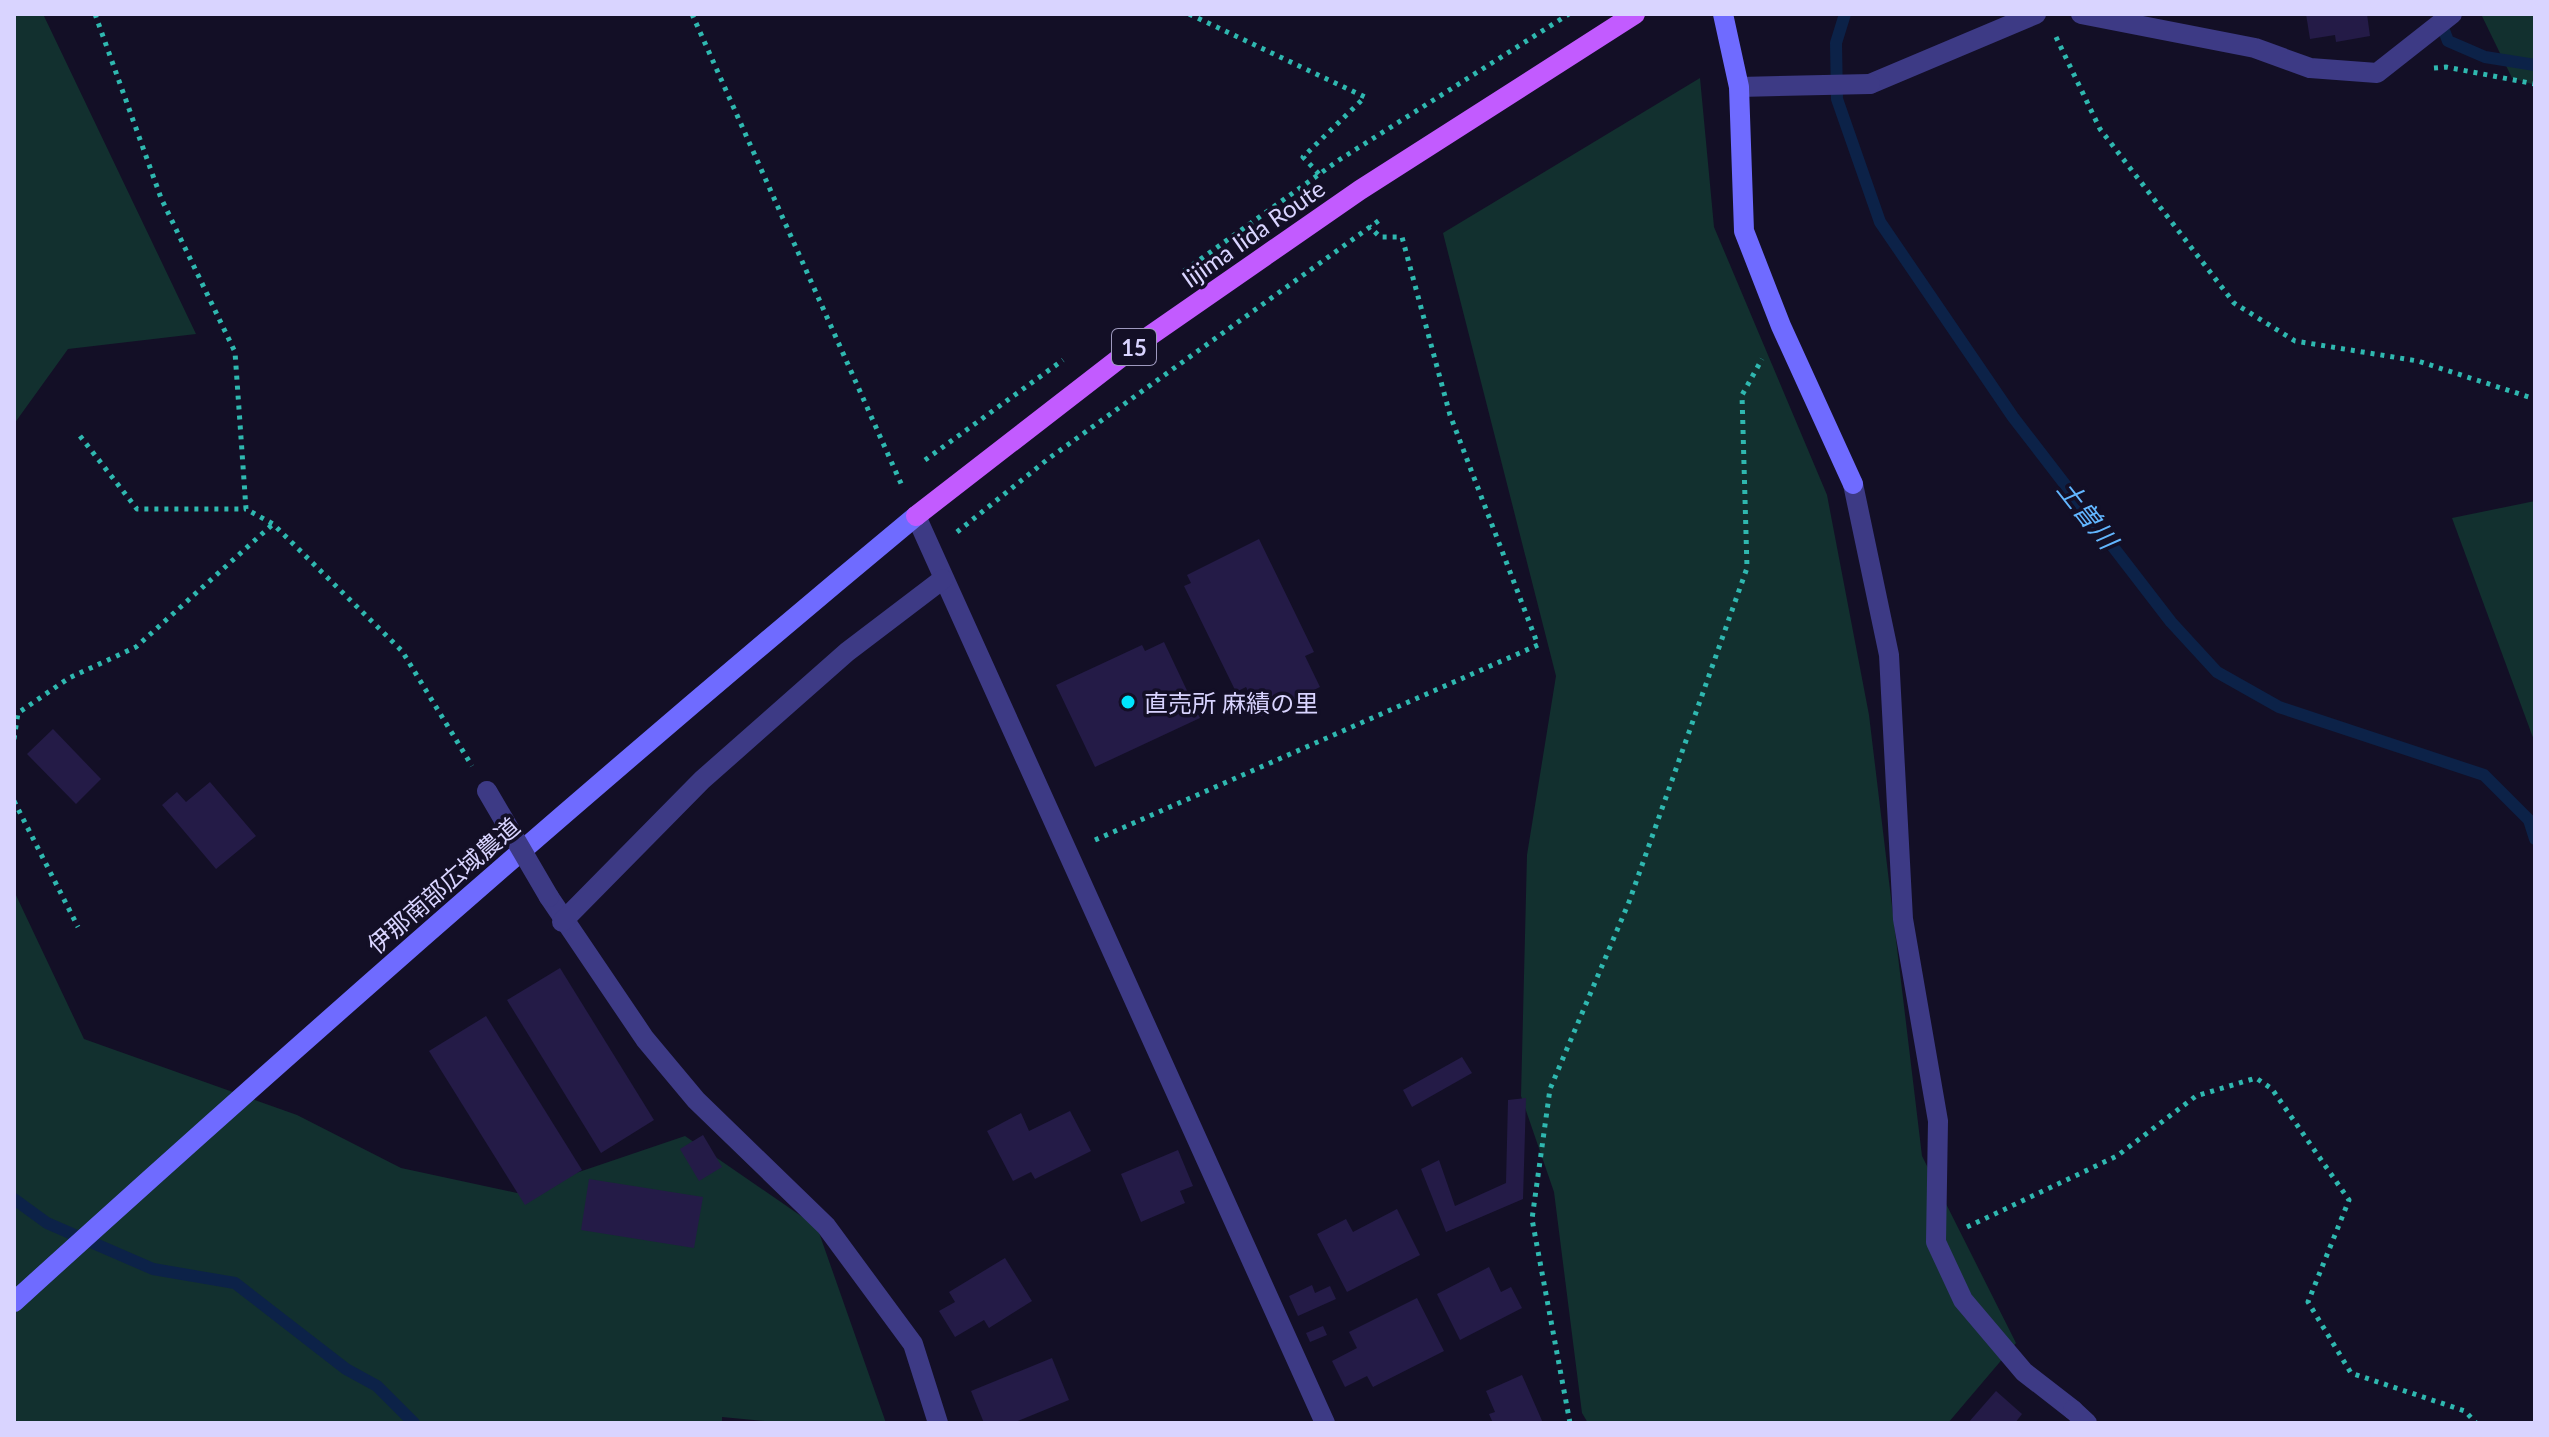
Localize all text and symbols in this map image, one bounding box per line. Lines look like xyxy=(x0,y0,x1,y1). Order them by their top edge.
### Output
street label: Iijima Iida Route xyxy=(1176,173,1330,293)
road number: 15 xyxy=(1112,329,1156,365)
water label: 土曽川 xyxy=(2051,473,2126,557)
place label: 直売所 麻績の里 xyxy=(1144,688,1318,717)
marker: 直売所 麻績の里 xyxy=(1119,693,1137,711)
street label: 伊那南部広域農道 xyxy=(361,811,525,959)

